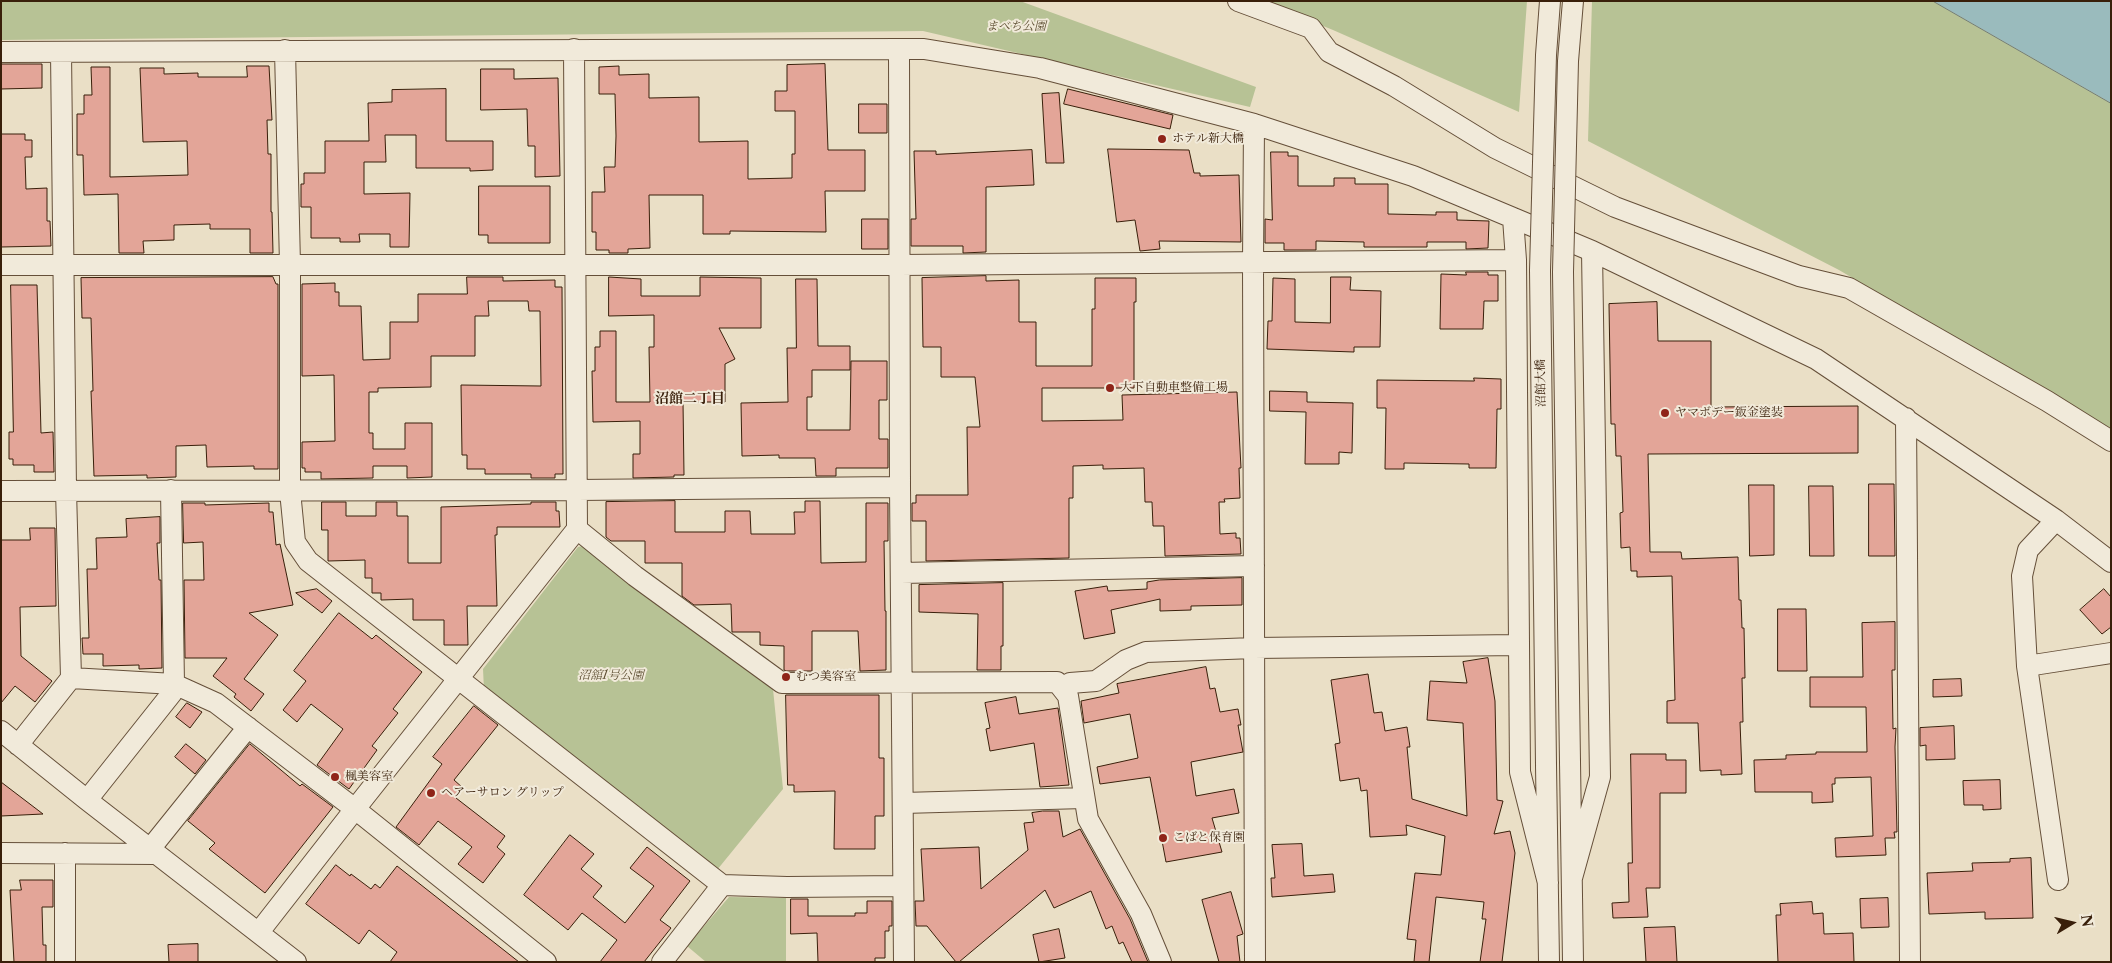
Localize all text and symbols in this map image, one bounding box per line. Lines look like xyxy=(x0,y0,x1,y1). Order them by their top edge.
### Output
park label: まべち公園 xyxy=(986,20,1046,34)
place label: ホテル新大橋 xyxy=(1172,132,1244,146)
marker: ホテル新大橋 xyxy=(1156,133,1168,145)
street label: 沼館大橋 xyxy=(1533,359,1549,407)
place label: 大下自動車整備工場 xyxy=(1120,381,1228,395)
marker: 大下自動車整備工場 xyxy=(1104,382,1116,394)
district label: 沼館二丁目 xyxy=(655,391,725,407)
place label: ヤマボデー鈑金塗装 xyxy=(1675,406,1783,420)
marker: ヤマボデー鈑金塗装 xyxy=(1659,407,1671,419)
park label: 沼舘1号公園 xyxy=(578,669,644,683)
place label: むつ美容室 xyxy=(796,670,856,684)
marker: むつ美容室 xyxy=(780,671,792,683)
place label: 楓美容室 xyxy=(345,770,393,784)
marker: 楓美容室 xyxy=(329,771,341,783)
place label: ヘアーサロン グリップ xyxy=(441,786,564,800)
marker: ヘアーサロン グリップ xyxy=(425,787,437,799)
place label: こばと保育園 xyxy=(1173,831,1245,845)
marker: こばと保育園 xyxy=(1157,832,1169,844)
north arrow xyxy=(2047,898,2097,948)
text: N xyxy=(2077,913,2097,928)

